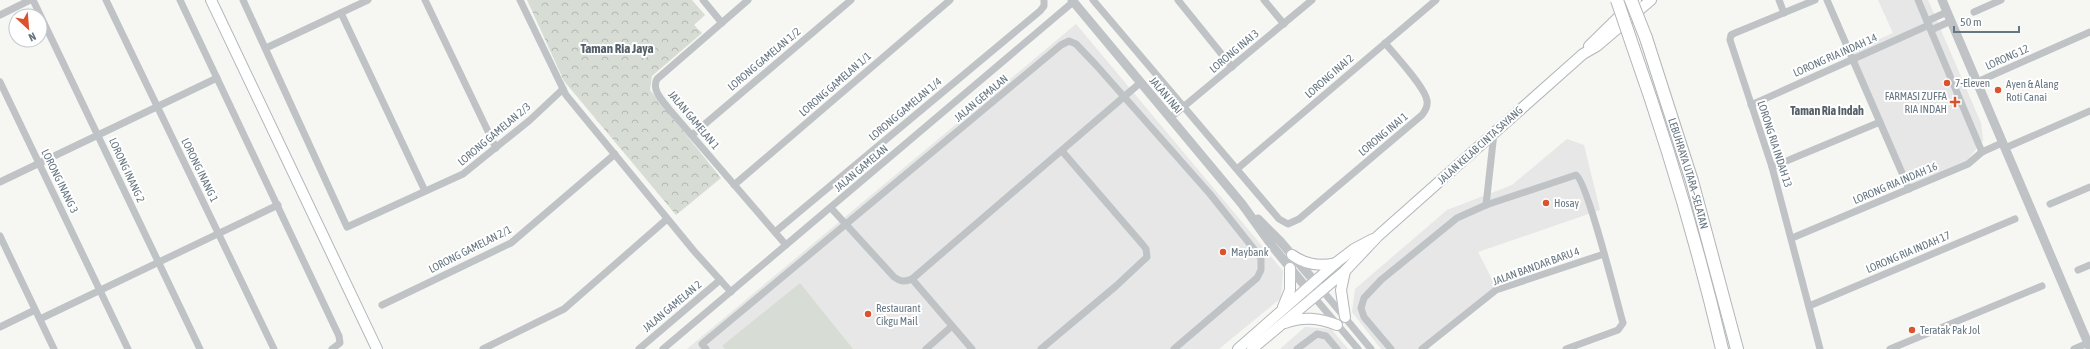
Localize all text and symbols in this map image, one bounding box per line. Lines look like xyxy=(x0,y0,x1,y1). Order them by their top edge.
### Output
north arrow xyxy=(8,8,48,48)
scale bar xyxy=(1954,8,2019,34)
text: 50 m xyxy=(1960,15,1982,29)
street label: LORONG GAMELAN 1/2 xyxy=(725,25,803,93)
street label: LORONG INAI 3 xyxy=(1207,27,1261,75)
text: N xyxy=(27,30,38,44)
street label: LORONG RIA INDAH 14 xyxy=(1791,31,1879,79)
district label: Taman Ria Jaya xyxy=(580,41,654,56)
street label: LORONG 12 xyxy=(1983,42,2031,72)
street label: LORONG GAMELAN 1/1 xyxy=(797,50,873,118)
street label: LORONG INAI 2 xyxy=(1302,52,1356,100)
street label: JALAN GEMALAN xyxy=(952,72,1010,124)
street label: JALAN INAI xyxy=(1147,74,1185,116)
street label: LORONG GAMELAN 1/4 xyxy=(866,75,944,143)
place label: 7-Eleven xyxy=(1955,77,1990,89)
marker: 7-Eleven xyxy=(1942,78,1952,88)
place label: Ayen & Alang Roti Canai xyxy=(2006,78,2059,103)
marker: Ayen & Alang Roti Canai xyxy=(1993,85,2003,95)
street label: JALAN GAMELAN 1 xyxy=(666,88,722,152)
place label: FARMASI ZUFFA RIA INDAH xyxy=(1885,90,1948,115)
marker: FARMASI ZUFFA RIA INDAH xyxy=(1950,97,1960,107)
street label: LORONG RIA INDAH 13 xyxy=(1755,99,1795,189)
street label: LORONG GAMELAN 2/3 xyxy=(455,100,533,168)
street label: JALAN KELAB CINTA SAYANG xyxy=(1435,104,1525,186)
district label: Taman Ria Indah xyxy=(1790,104,1864,118)
street label: LORONG INAI 1 xyxy=(1356,110,1410,158)
street label: LEBUHRAYA UTARA–SELATAN xyxy=(1666,117,1711,230)
street label: LORONG INANG 2 xyxy=(107,136,147,204)
street label: LORONG INANG 1 xyxy=(179,136,221,204)
street label: JALAN GAMELAN xyxy=(832,142,890,194)
street label: LORONG INANG 3 xyxy=(39,147,81,215)
street label: LORONG RIA INDAH 16 xyxy=(1851,160,1939,206)
place label: Hosay xyxy=(1554,197,1580,209)
marker: Hosay xyxy=(1541,198,1551,208)
street label: LORONG GAMELAN 2/1 xyxy=(427,223,513,275)
street label: LORONG RIA INDAH 17 xyxy=(1864,229,1952,275)
street label: JALAN BANDAR BARU 4 xyxy=(1491,245,1581,287)
place label: Maybank xyxy=(1231,246,1269,258)
marker: Maybank xyxy=(1218,247,1228,257)
street label: JALAN GAMELAN 2 xyxy=(640,278,704,334)
place label: Restaurant Cikgu Mail xyxy=(876,302,921,327)
marker: Restaurant Cikgu Mail xyxy=(863,309,873,319)
place label: Teratak Pak Jol xyxy=(1920,324,1980,336)
marker: Teratak Pak Jol xyxy=(1907,325,1917,335)

